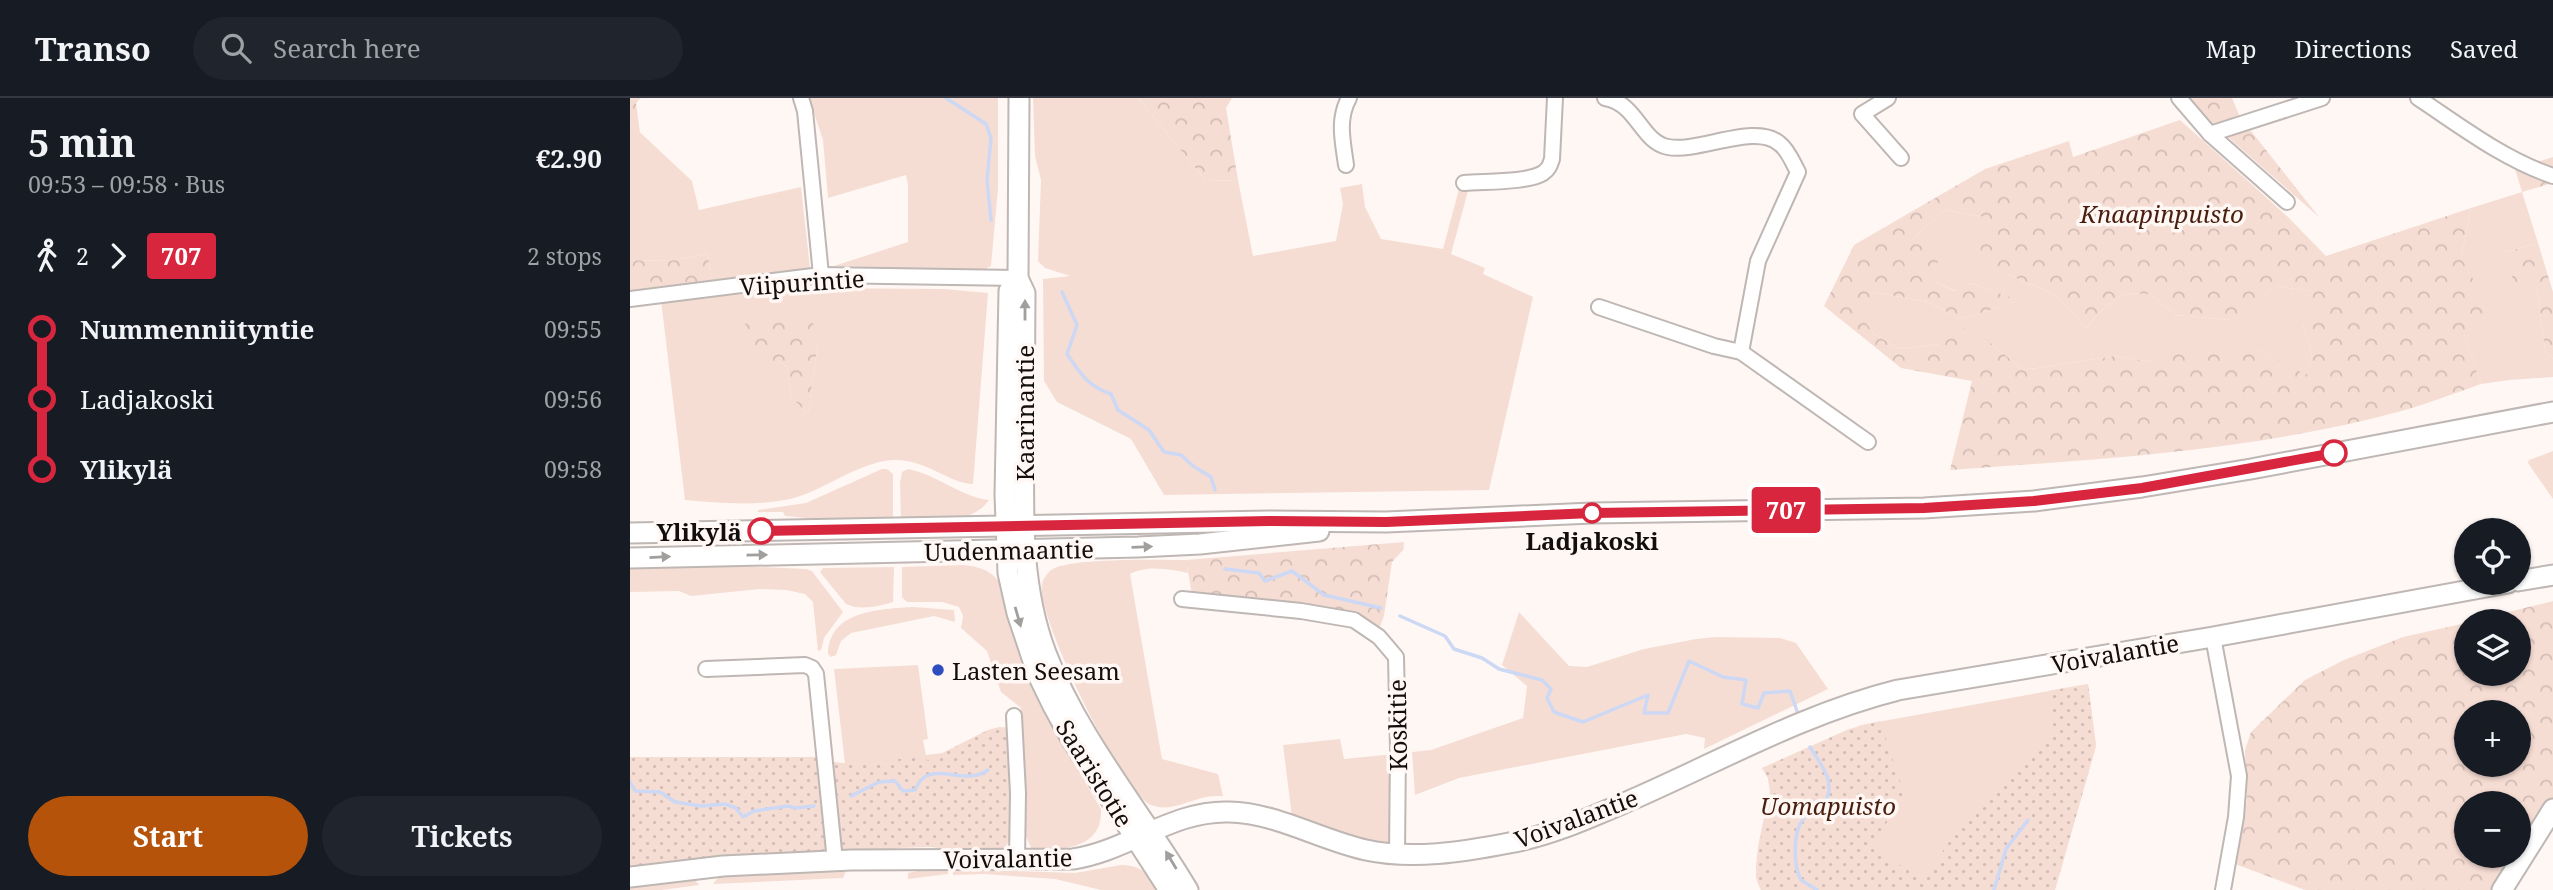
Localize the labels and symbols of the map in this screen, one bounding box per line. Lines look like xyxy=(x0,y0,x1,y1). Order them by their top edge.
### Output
park label: Knaapinpuisto xyxy=(2079,197,2244,230)
street label: Viipurintie xyxy=(739,261,865,303)
one-way arrow xyxy=(1019,298,1031,320)
street label: Kaarinantie xyxy=(1008,345,1041,481)
unlabelled marker xyxy=(2321,440,2347,466)
line badge: 707 xyxy=(1746,487,1826,533)
marker: Ladjakoski xyxy=(1582,503,1602,523)
place label: Ylikylä xyxy=(656,515,742,548)
marker: Ylikylä xyxy=(748,518,774,544)
place label: Ladjakoski xyxy=(1525,524,1659,557)
street label: Uudenmaantie xyxy=(924,532,1094,568)
one-way arrow xyxy=(1131,541,1153,552)
one-way arrow xyxy=(747,549,769,561)
one-way arrow xyxy=(649,551,671,562)
one-way arrow xyxy=(1014,607,1024,628)
street label: Voivalantie xyxy=(2049,626,2181,680)
place label: Lasten Seesam xyxy=(952,654,1120,687)
marker: Lasten Seesam xyxy=(930,662,946,678)
street label: Koskitie xyxy=(1380,679,1414,771)
street label: Saaristotie xyxy=(1049,713,1141,833)
street label: Voivalantie xyxy=(1510,780,1642,856)
park label: Uomapuisto xyxy=(1760,789,1896,822)
street label: Voivalantie xyxy=(943,840,1073,876)
one-way arrow xyxy=(1164,851,1177,870)

